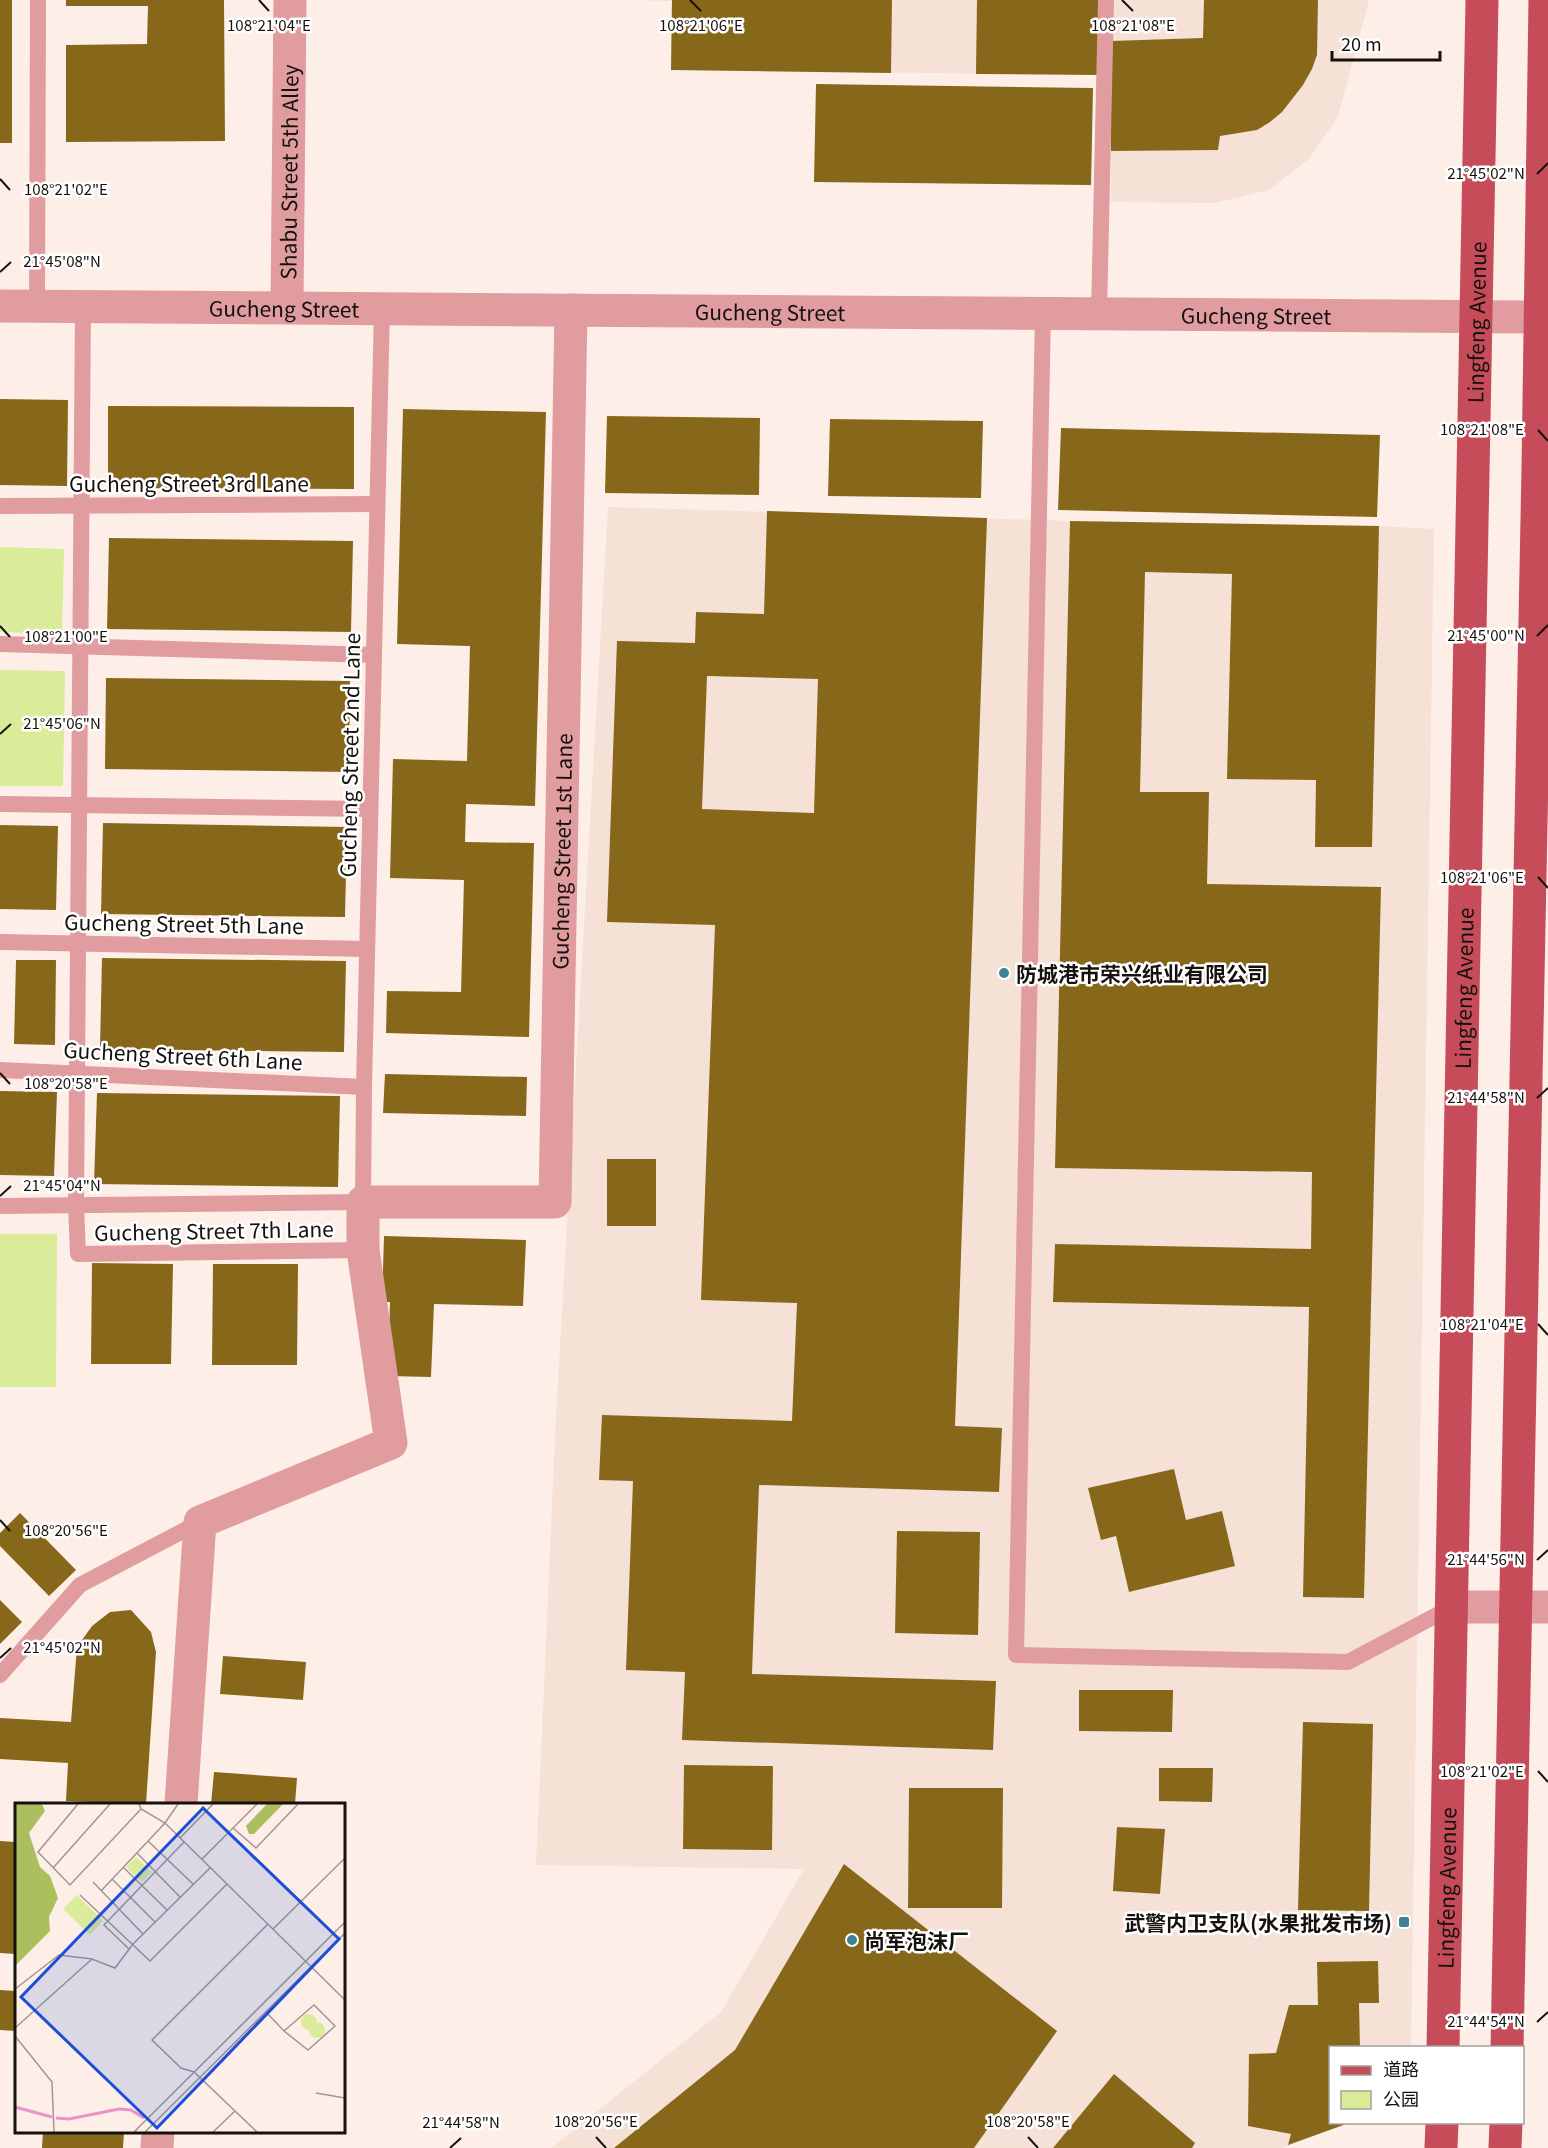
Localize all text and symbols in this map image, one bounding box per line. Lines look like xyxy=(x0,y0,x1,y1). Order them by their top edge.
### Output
text: 108°21'04"E xyxy=(227,14,311,35)
text: 108°21'06"E xyxy=(659,14,743,35)
text: 108°21'08"E xyxy=(1091,14,1175,35)
scale bar xyxy=(1332,24,1440,62)
text: 20 m xyxy=(1341,30,1382,56)
street label: Shabu Street 5th Alley xyxy=(272,64,304,280)
text: 21°45'02"N xyxy=(1447,162,1525,183)
text: 108°21'02"E xyxy=(24,178,108,199)
street label: Lingfeng Avenue xyxy=(1459,241,1492,403)
text: 21°45'08"N xyxy=(23,250,101,271)
street label: Gucheng Street xyxy=(209,292,359,324)
street label: Gucheng Street xyxy=(695,296,845,327)
street label: Gucheng Street xyxy=(1181,299,1331,331)
text: 108°21'08"E xyxy=(1440,418,1524,439)
street label: Gucheng Street 3rd Lane xyxy=(69,468,309,498)
text: 21°45'00"N xyxy=(1447,624,1525,645)
text: 108°21'00"E xyxy=(24,625,108,646)
street label: Gucheng Street 2nd Lane xyxy=(332,632,366,878)
text: 21°45'06"N xyxy=(23,712,101,733)
street label: Gucheng Street 1st Lane xyxy=(544,733,578,970)
text: 108°21'06"E xyxy=(1440,866,1524,887)
street label: Gucheng Street 5th Lane xyxy=(64,906,304,940)
street label: Lingfeng Avenue xyxy=(1447,907,1480,1069)
place label: 防城港市荣兴纸业有限公司 xyxy=(1016,958,1268,988)
marker: 防城港市荣兴纸业有限公司 xyxy=(997,966,1011,980)
street label: Gucheng Street 6th Lane xyxy=(63,1034,303,1076)
text: 108°20'58"E xyxy=(24,1072,108,1093)
text: 21°44'58"N xyxy=(1447,1086,1525,1107)
text: 21°45'04"N xyxy=(23,1174,101,1195)
street label: Gucheng Street 7th Lane xyxy=(94,1213,334,1247)
text: 108°21'04"E xyxy=(1440,1313,1524,1334)
text: 108°20'56"E xyxy=(24,1519,108,1540)
text: 21°44'56"N xyxy=(1447,1548,1525,1569)
text: 21°45'02"N xyxy=(23,1636,101,1657)
text: 108°21'02"E xyxy=(1440,1760,1524,1781)
inset map xyxy=(15,1803,345,2133)
street label: Lingfeng Avenue xyxy=(1430,1807,1463,1969)
place label: 武警内卫支队(水果批发市场) xyxy=(1124,1907,1392,1937)
marker: 武警内卫支队(水果批发市场) xyxy=(1397,1915,1411,1929)
place label: 尚军泡沫厂 xyxy=(864,1925,969,1955)
marker: 尚军泡沫厂 xyxy=(845,1933,859,1947)
text: 21°44'54"N xyxy=(1447,2010,1525,2031)
legend xyxy=(1329,2046,1524,2124)
text: 道路 xyxy=(1383,2055,1419,2081)
text: 公园 xyxy=(1383,2085,1419,2111)
text: 108°20'56"E xyxy=(554,2110,638,2131)
text: 108°20'58"E xyxy=(986,2110,1070,2131)
text: 21°44'58"N xyxy=(422,2111,500,2132)

